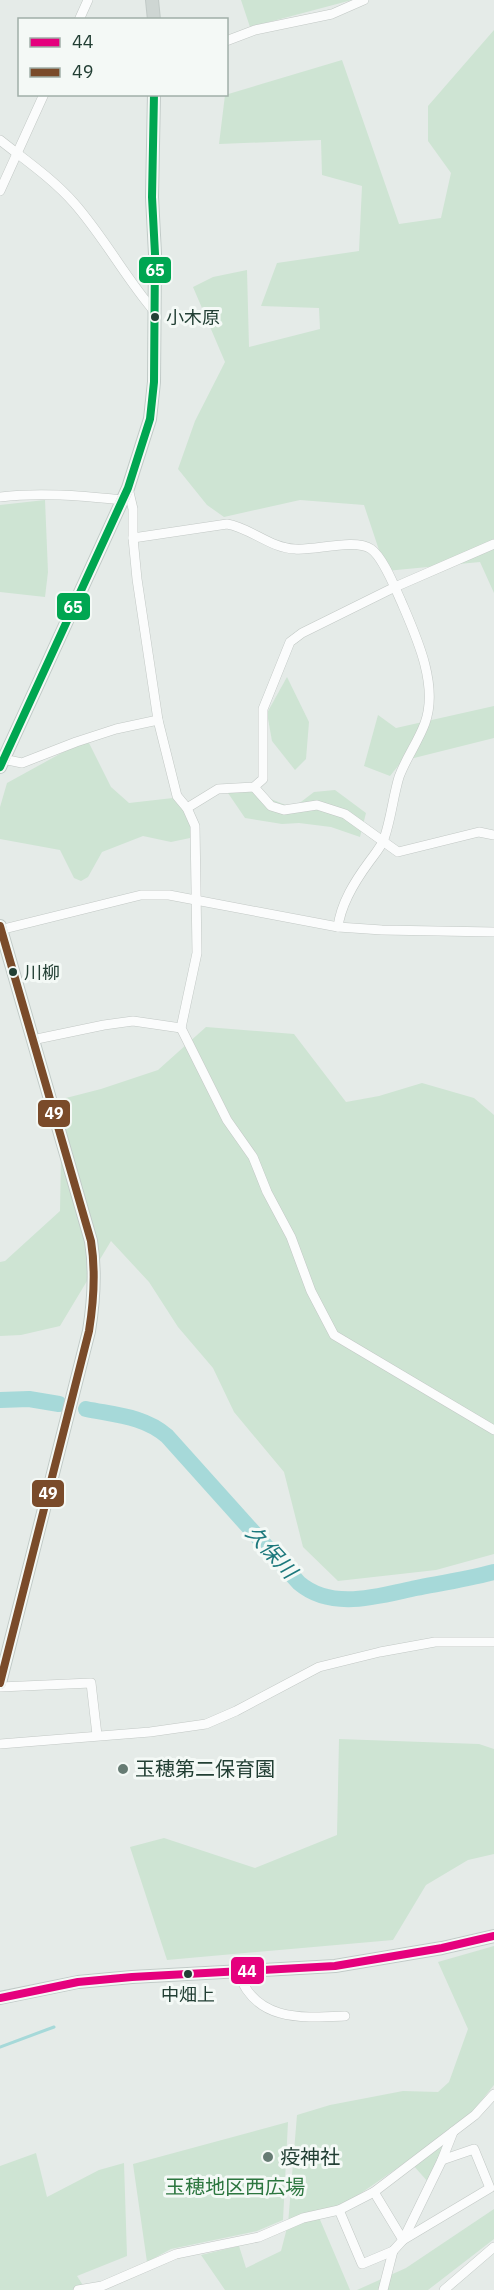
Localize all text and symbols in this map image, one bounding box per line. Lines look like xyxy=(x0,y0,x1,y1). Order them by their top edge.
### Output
legend xyxy=(18,18,228,96)
text: 44 xyxy=(72,30,94,53)
text: 49 xyxy=(72,60,94,83)
line badge: 65 xyxy=(138,256,172,284)
text: 65 xyxy=(145,260,165,280)
place label: 小木原 xyxy=(166,306,220,329)
marker: 小木原 xyxy=(149,311,161,323)
line badge: 65 xyxy=(56,592,91,621)
text: 65 xyxy=(63,597,83,617)
place label: 川柳 xyxy=(24,961,60,984)
marker: 川柳 xyxy=(7,966,19,978)
line badge: 49 xyxy=(37,1099,71,1128)
text: 49 xyxy=(44,1103,64,1123)
line badge: 49 xyxy=(31,1479,65,1508)
text: 49 xyxy=(38,1483,58,1503)
water label: 久保川 xyxy=(240,1519,305,1585)
place label: 玉穂第二保育園 xyxy=(135,1755,275,1782)
marker: 玉穂第二保育園 xyxy=(116,1762,130,1776)
line badge: 44 xyxy=(230,1956,265,1985)
text: 44 xyxy=(237,1961,257,1981)
marker: 中畑上 xyxy=(182,1968,194,1980)
place label: 中畑上 xyxy=(161,1983,215,2006)
place label: 疫神社 xyxy=(280,2143,340,2170)
marker: 疫神社 xyxy=(261,2150,275,2164)
park label: 玉穂地区西広場 xyxy=(165,2173,305,2200)

